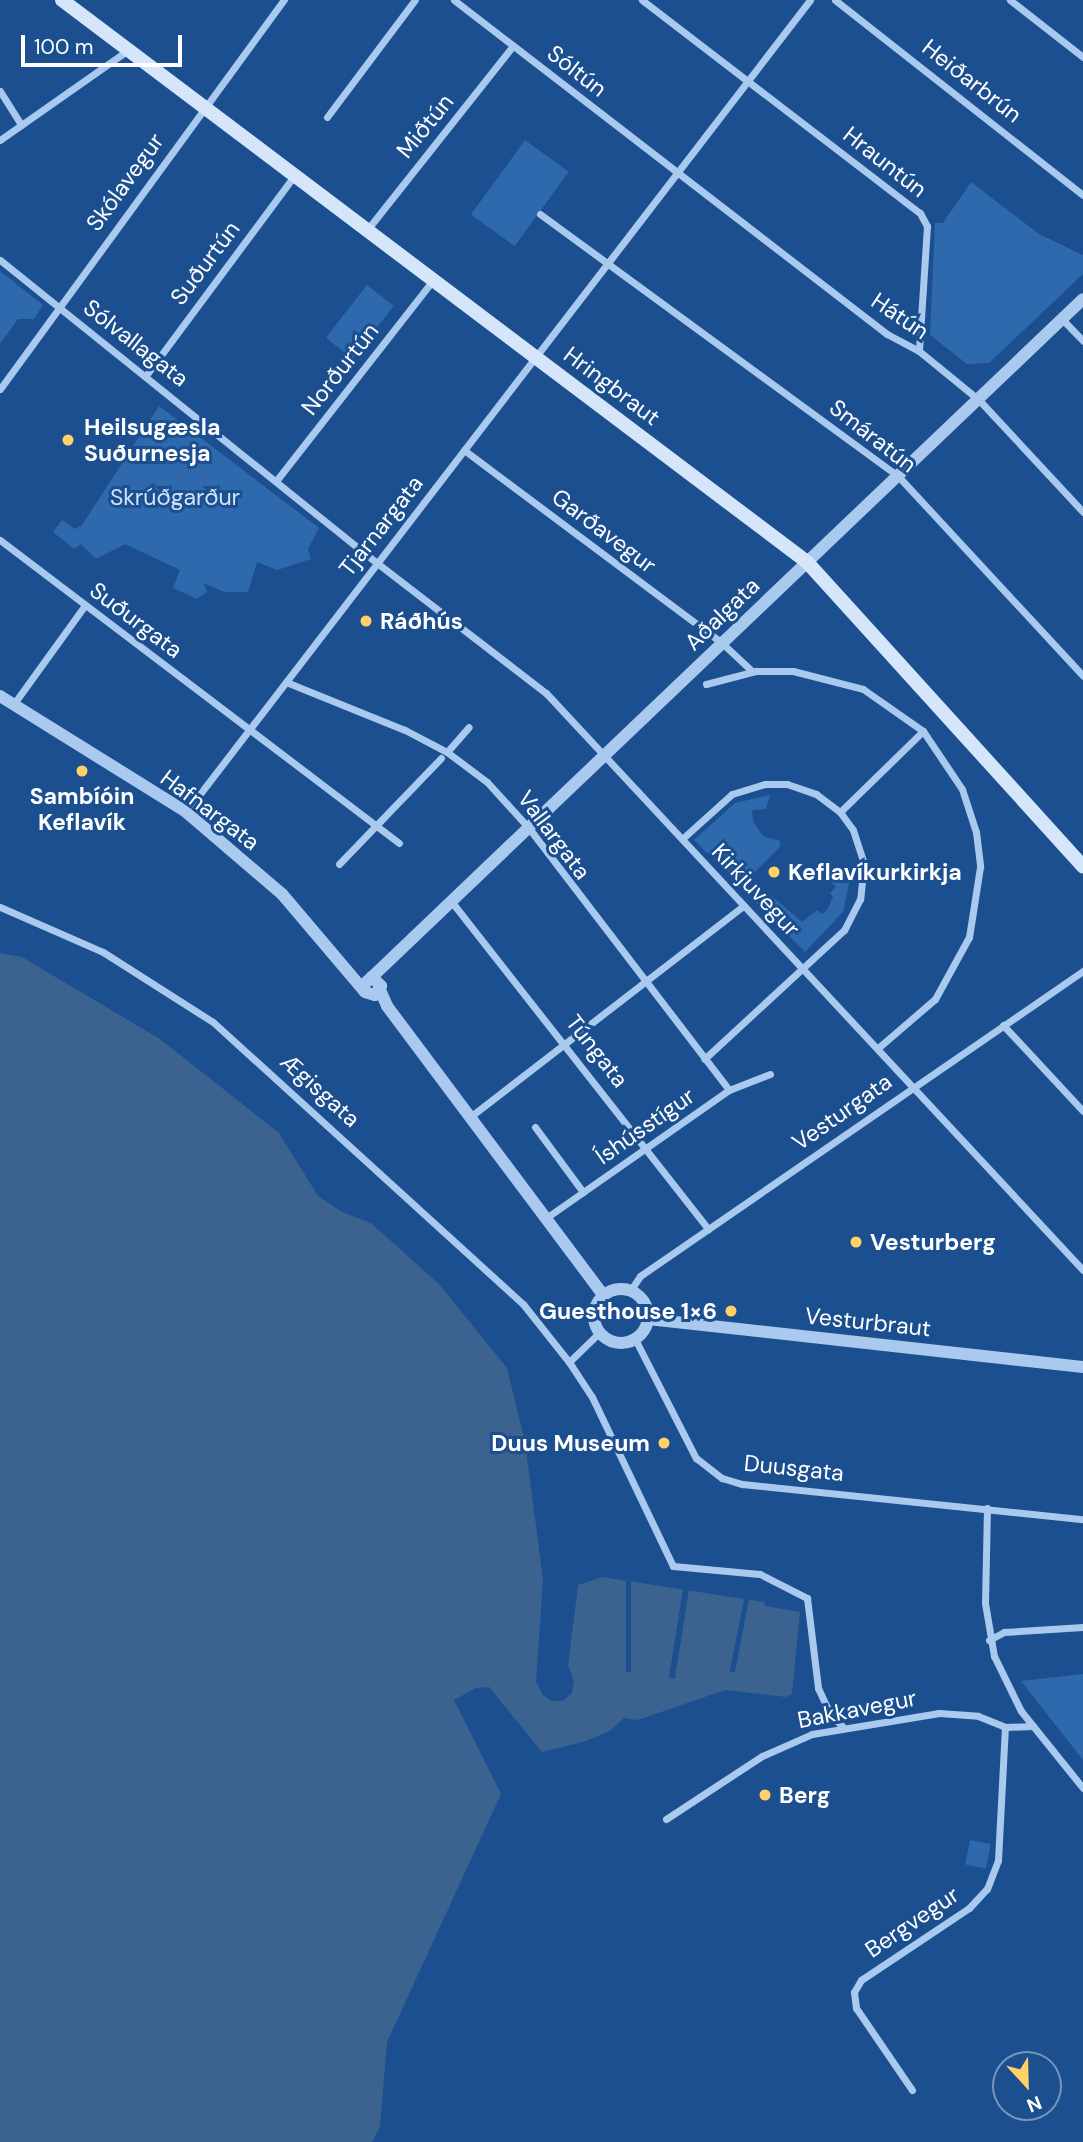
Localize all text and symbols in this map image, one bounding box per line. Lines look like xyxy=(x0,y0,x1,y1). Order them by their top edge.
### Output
scale bar xyxy=(24,21,186,65)
text: 100 m xyxy=(34,33,94,61)
street label: Heiðarbrún xyxy=(917,34,1027,128)
street label: Sóltún xyxy=(542,39,612,103)
street label: Miðtún xyxy=(391,88,459,164)
street label: Hrauntún xyxy=(838,121,932,203)
street label: Skólavegur xyxy=(80,128,170,236)
street label: Suðurtún xyxy=(165,216,245,310)
street label: Hátún xyxy=(866,287,934,345)
street label: Sólvallagata xyxy=(78,293,194,393)
street label: Norðurtún xyxy=(296,318,384,420)
street label: Hringbraut xyxy=(558,341,666,431)
street label: Smáratún xyxy=(824,394,922,478)
place label: Heilsugæsla Suðurnesja xyxy=(84,413,220,467)
marker: Heilsugæsla Suðurnesja xyxy=(58,430,78,450)
street label: Tjarnargata xyxy=(333,470,429,582)
park label: Skrúðgarður xyxy=(110,483,240,511)
street label: Garðavegur xyxy=(546,483,662,579)
street label: Aðalgata xyxy=(679,572,765,656)
street label: Suðurgata xyxy=(84,576,188,664)
place label: Ráðhús xyxy=(380,607,463,635)
marker: Ráðhús xyxy=(358,613,374,629)
marker: Sambíóin Keflavík xyxy=(74,763,90,779)
street label: Hafnargata xyxy=(155,764,265,856)
place label: Sambíóin Keflavík xyxy=(30,782,134,836)
street label: Vallargata xyxy=(512,785,596,885)
street label: Kirkjuvegur xyxy=(706,838,806,942)
place label: Keflavíkurkirkja xyxy=(788,858,962,886)
marker: Keflavíkurkirkja xyxy=(766,864,782,880)
street label: Túngata xyxy=(560,1009,634,1093)
street label: Ægisgata xyxy=(275,1047,365,1133)
street label: Vesturgata xyxy=(787,1068,897,1156)
street label: Íshússtígur xyxy=(590,1082,700,1170)
place label: Vesturberg xyxy=(870,1228,996,1256)
marker: Vesturberg xyxy=(848,1234,864,1250)
place label: Guesthouse 1×6 xyxy=(539,1297,717,1325)
street label: Vesturbraut xyxy=(804,1302,932,1342)
marker: Guesthouse 1×6 xyxy=(723,1303,739,1319)
place label: Duus Museum xyxy=(491,1429,650,1457)
marker: Duus Museum xyxy=(656,1435,672,1451)
street label: Duusgata xyxy=(743,1449,845,1487)
street label: Bakkavegur xyxy=(795,1684,919,1734)
place label: Berg xyxy=(779,1781,830,1809)
marker: Berg xyxy=(757,1787,773,1803)
street label: Bergvegur xyxy=(860,1881,964,1963)
north arrow xyxy=(992,2051,1062,2121)
text: N xyxy=(1023,2090,1045,2118)

